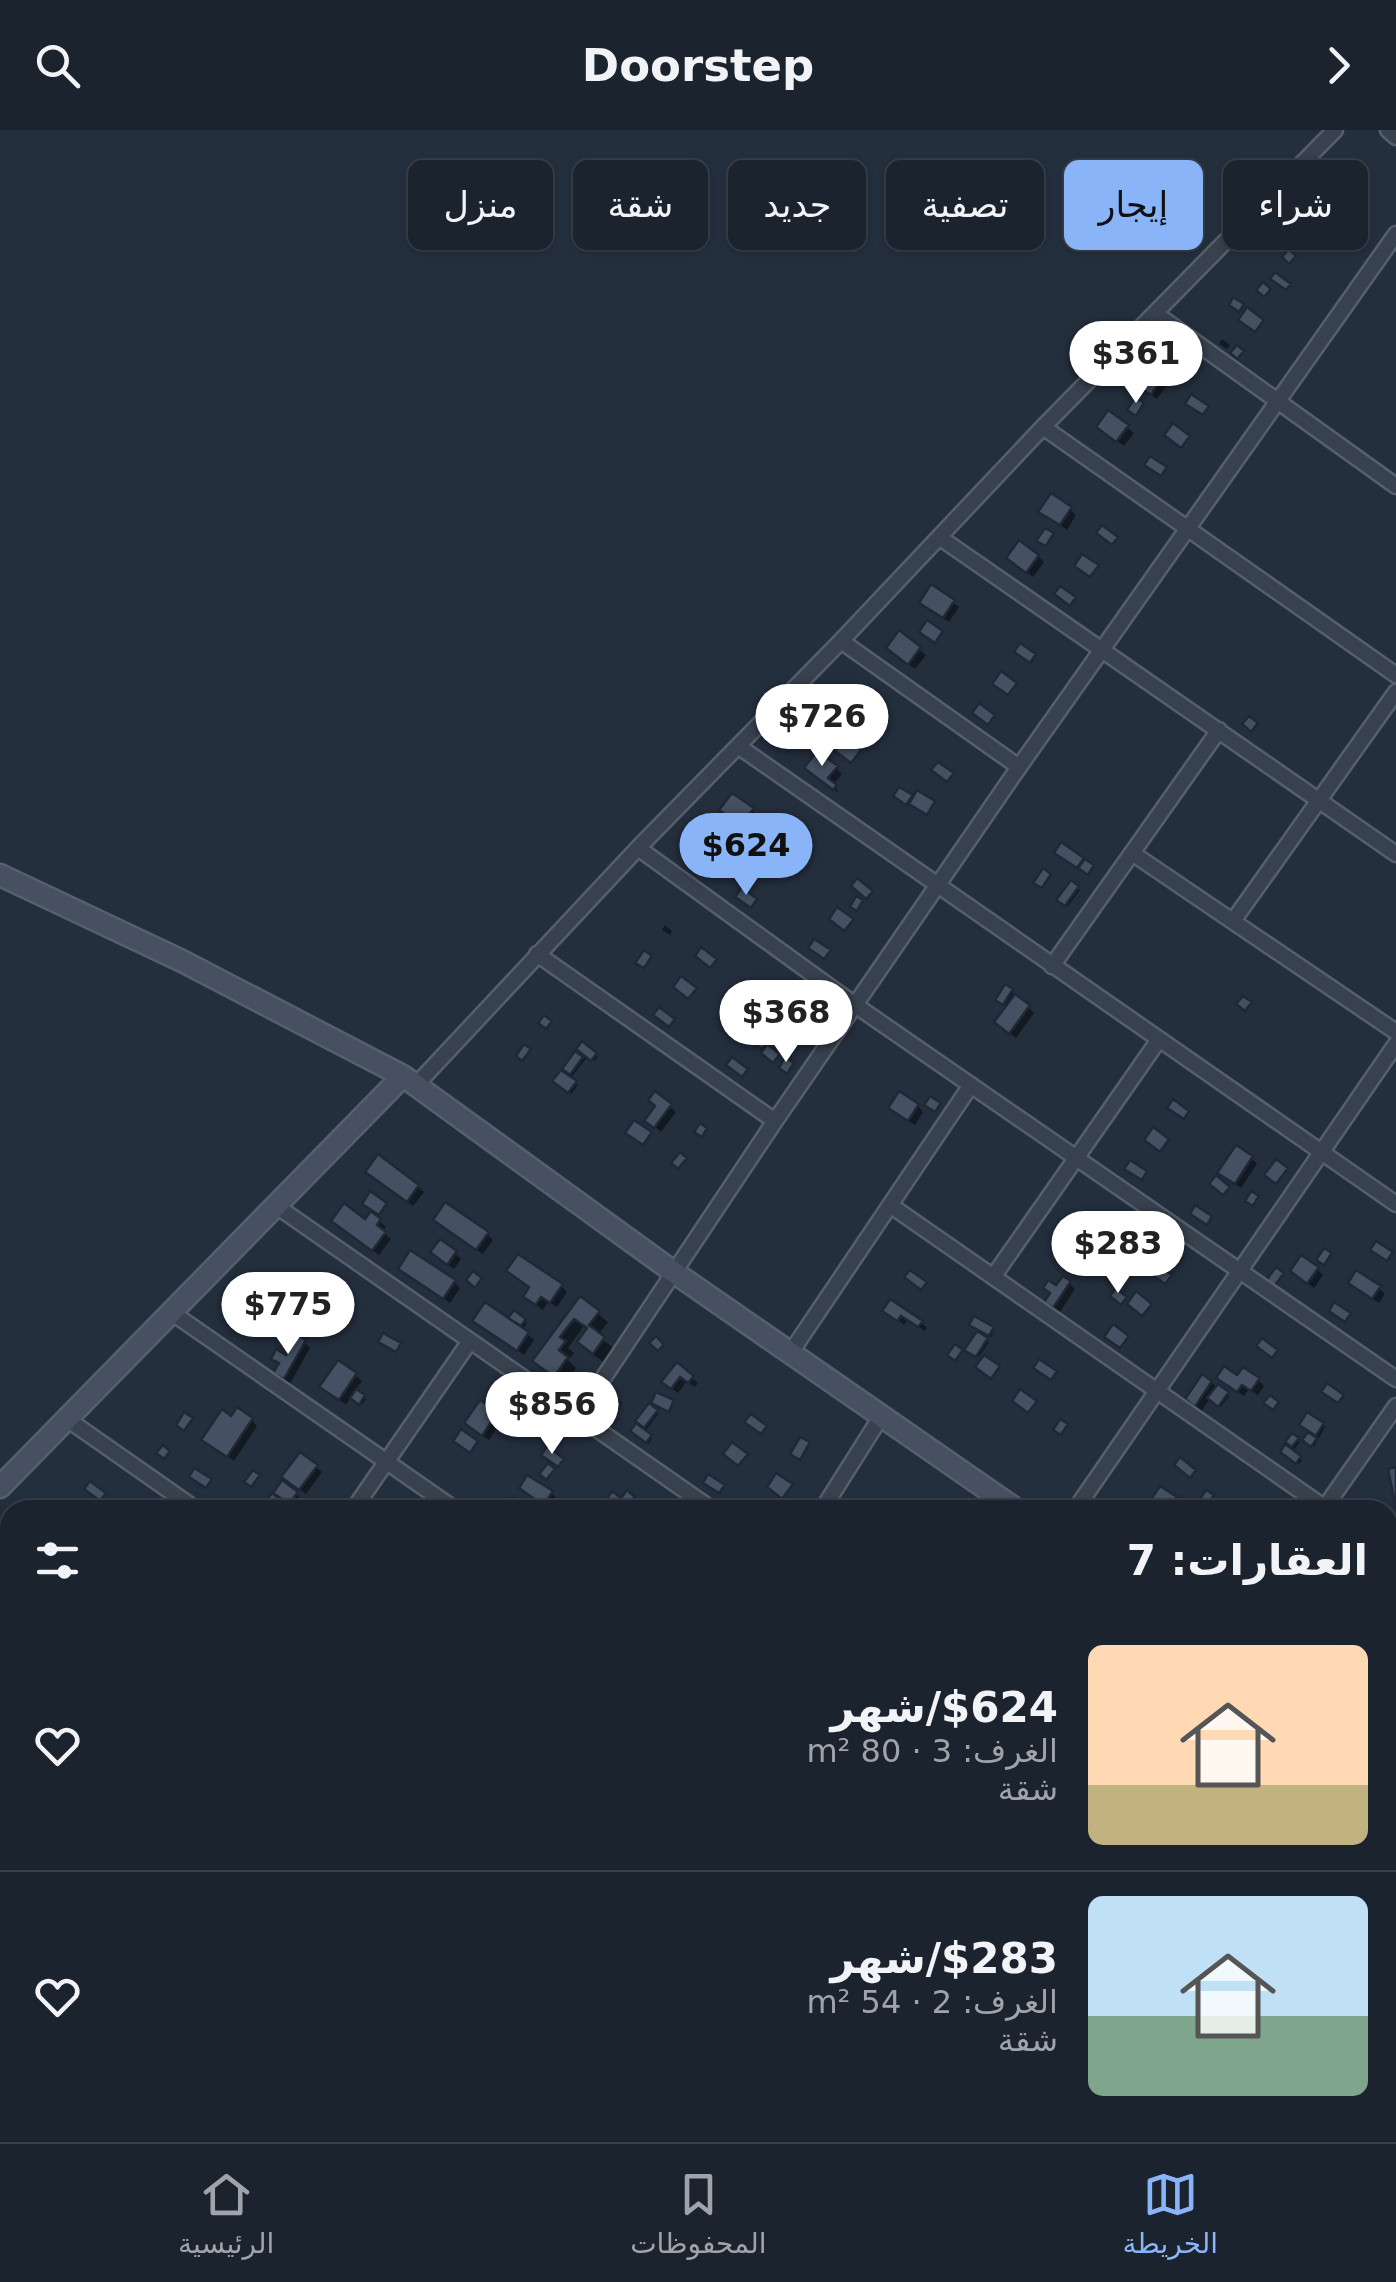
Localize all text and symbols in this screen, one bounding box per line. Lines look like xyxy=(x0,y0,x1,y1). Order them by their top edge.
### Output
icon: search xyxy=(30,38,85,93)
icon: forward xyxy=(1311,38,1366,93)
text: Doorstep xyxy=(582,39,814,92)
chip: منزل xyxy=(408,160,553,250)
chip: شقة xyxy=(573,160,708,250)
chip: جديد xyxy=(728,160,866,250)
chip: تصفية xyxy=(886,160,1044,250)
chip: إيجار xyxy=(1064,160,1203,250)
chip: شراء xyxy=(1223,160,1368,250)
pin: $361 xyxy=(1077,321,1195,406)
text: $361 xyxy=(1091,334,1181,372)
pin: $726 xyxy=(763,684,881,769)
text: $726 xyxy=(777,697,867,735)
pin: $624 xyxy=(687,813,805,898)
text: $624 xyxy=(701,826,791,864)
pin: $368 xyxy=(727,980,845,1065)
text: $368 xyxy=(741,993,831,1031)
pin: $283 xyxy=(1059,1211,1177,1296)
text: $283 xyxy=(1073,1224,1163,1262)
pin: $775 xyxy=(229,1272,347,1357)
text: $775 xyxy=(243,1285,333,1323)
pin: $856 xyxy=(493,1372,611,1457)
text: $856 xyxy=(507,1385,597,1423)
icon: filters xyxy=(30,1533,85,1588)
text: العقارات: 7 xyxy=(1127,1536,1368,1585)
text: $624/شهر xyxy=(831,1683,1058,1732)
icon: home xyxy=(1168,1685,1288,1805)
icon: heart xyxy=(30,1718,85,1773)
text: الغرف: 3 · 80 m² xyxy=(806,1732,1058,1770)
text: شقة xyxy=(998,1770,1058,1808)
text: $283/شهر xyxy=(831,1934,1058,1983)
icon: home xyxy=(1168,1936,1288,2056)
icon: heart xyxy=(30,1969,85,2024)
text: الغرف: 2 · 54 m² xyxy=(806,1983,1058,2021)
text: شقة xyxy=(998,2021,1058,2059)
tab: الرئيسية xyxy=(178,2167,274,2260)
tab: المحفوظات xyxy=(630,2167,767,2260)
tab: الخريطة xyxy=(1122,2167,1218,2260)

